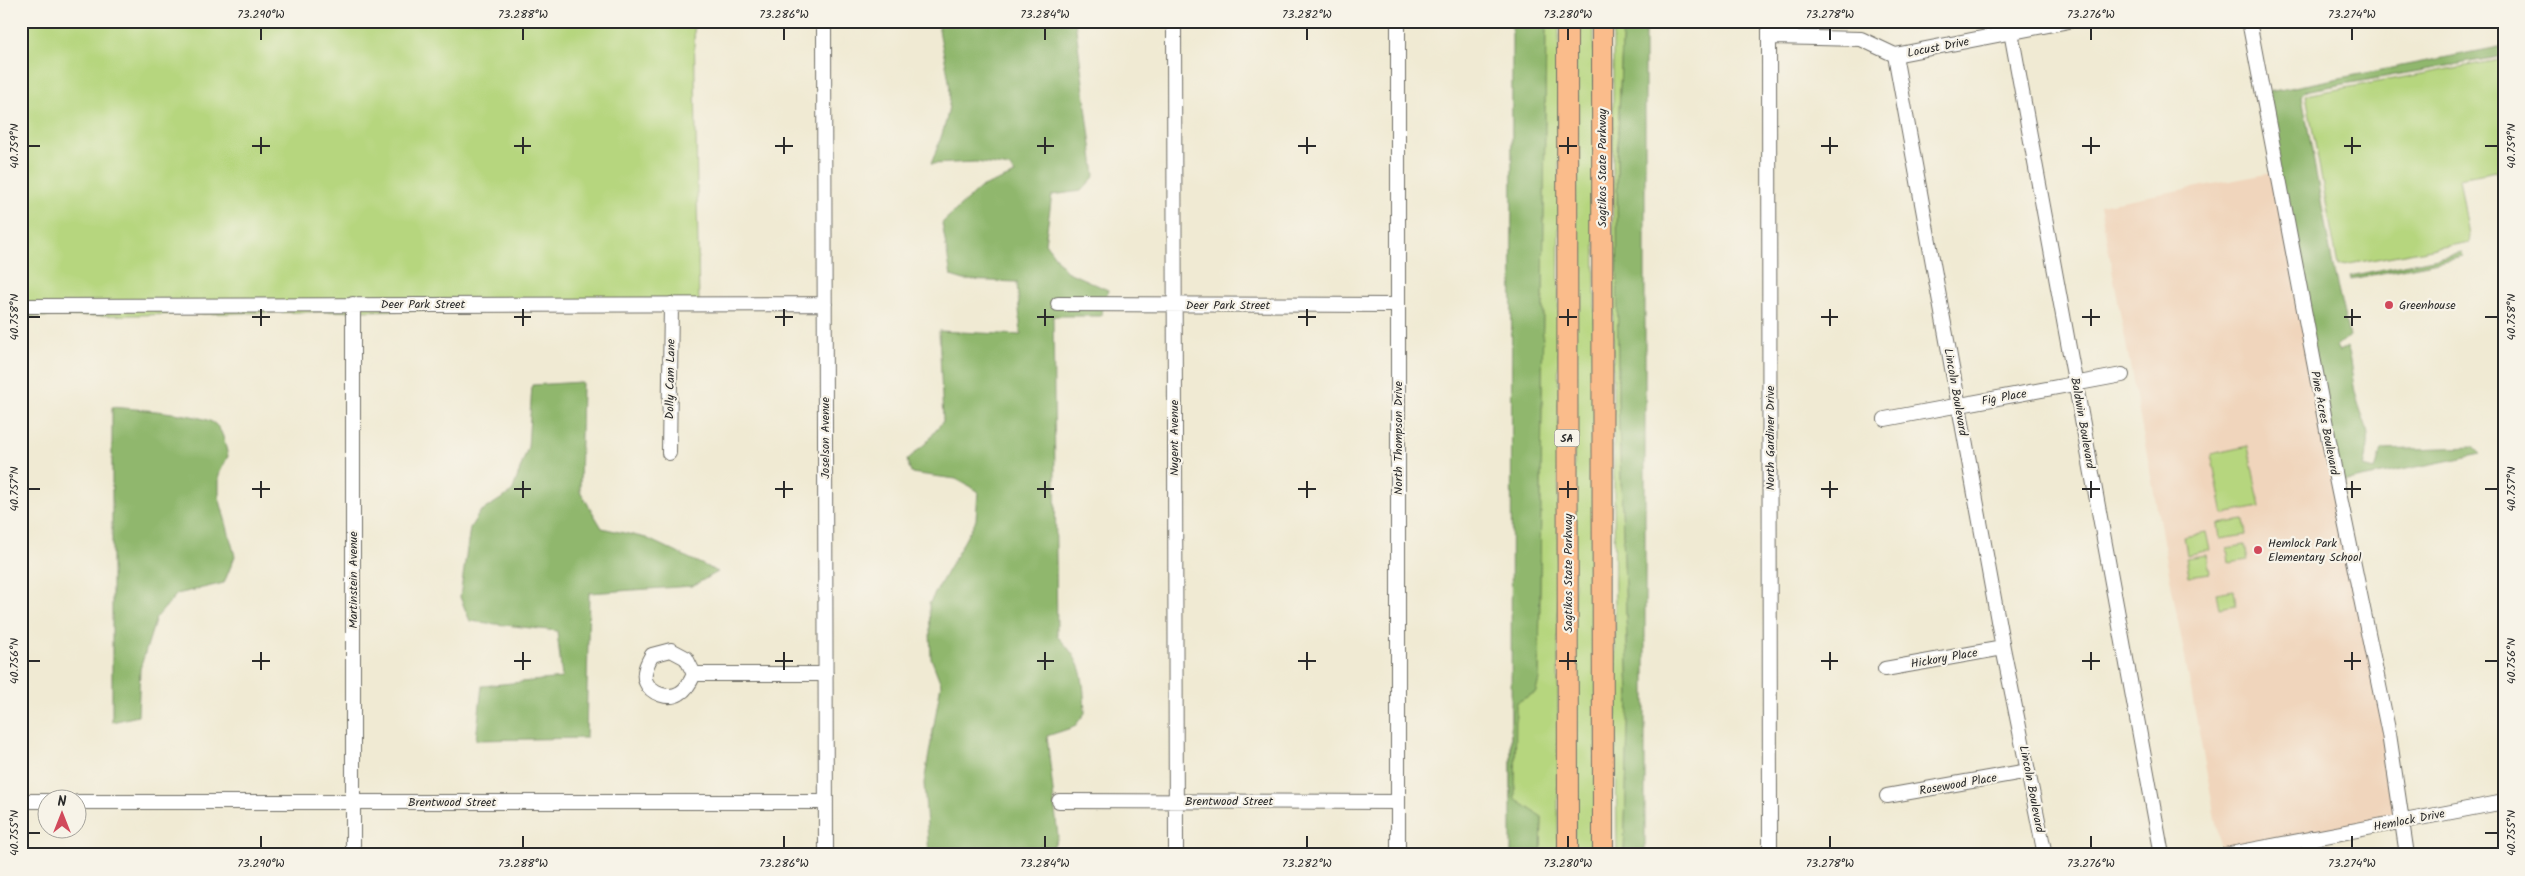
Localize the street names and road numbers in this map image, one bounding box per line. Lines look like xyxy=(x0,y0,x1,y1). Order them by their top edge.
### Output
street label: Locust Drive xyxy=(1906,32,1971,63)
street label: Sagtikos State Parkway xyxy=(1593,108,1612,227)
street label: Deer Park Street xyxy=(381,295,466,314)
street label: Deer Park Street xyxy=(1186,296,1271,315)
street label: Dolly Cam Lane xyxy=(660,338,681,419)
street label: Lincoln Boulevard xyxy=(1938,347,1973,438)
street label: Pine Acres Boulevard xyxy=(2305,369,2344,478)
street label: Baldwin Boulevard xyxy=(2065,376,2100,471)
street label: North Thompson Drive xyxy=(1389,381,1408,495)
street label: Fig Place xyxy=(1980,384,2029,411)
street label: North Gardiner Drive xyxy=(1761,385,1780,490)
street label: Joselson Avenue xyxy=(816,397,835,479)
street label: Nugent Avenue xyxy=(1165,399,1184,476)
road number: SA xyxy=(1554,429,1580,446)
street label: Sagtikos State Parkway xyxy=(1559,513,1578,632)
street label: Martinstein Avenue xyxy=(344,531,363,629)
street label: Hickory Place xyxy=(1909,643,1980,674)
street label: Lincoln Boulevard xyxy=(2014,744,2049,835)
street label: Rosewood Place xyxy=(1918,768,1999,801)
street label: Brentwood Street xyxy=(1185,792,1273,811)
street label: Brentwood Street xyxy=(408,793,496,812)
street label: Hemlock Drive xyxy=(2372,804,2447,837)

